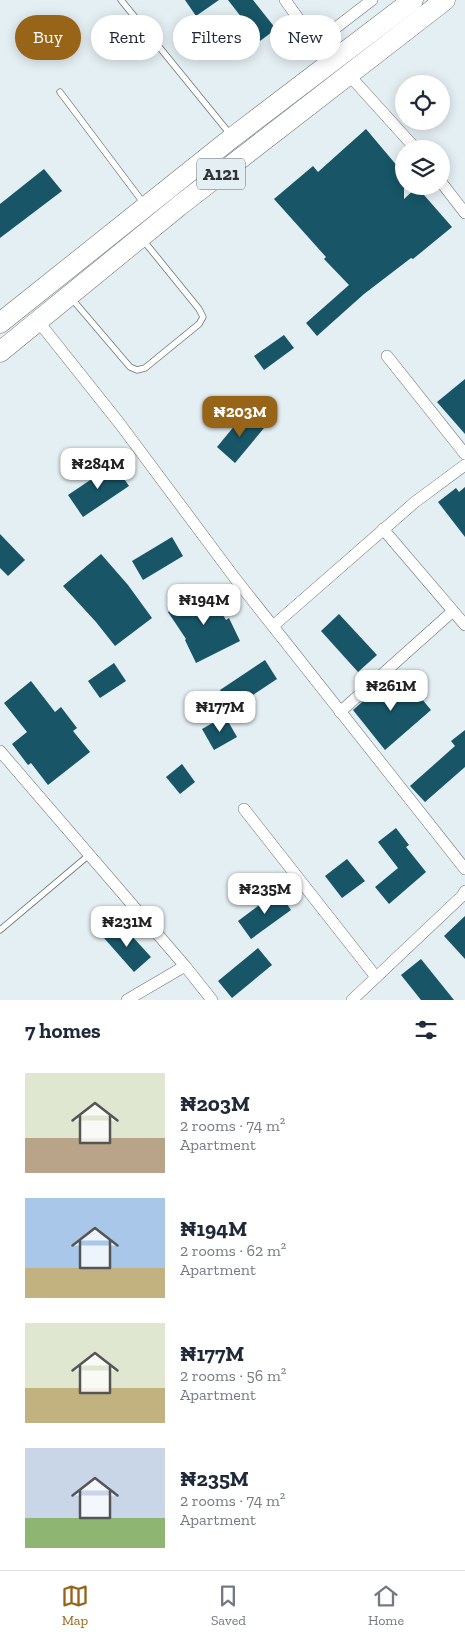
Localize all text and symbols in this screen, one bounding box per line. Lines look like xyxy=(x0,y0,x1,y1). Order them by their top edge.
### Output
chip: Buy xyxy=(15,15,81,60)
chip: Rent xyxy=(91,15,163,60)
chip: Filters xyxy=(173,15,260,60)
chip: New xyxy=(270,15,341,60)
map controls xyxy=(395,75,450,195)
button: locate xyxy=(395,75,450,130)
button: layers xyxy=(395,140,450,195)
road number: A121 xyxy=(197,158,245,190)
pin: ₦203M xyxy=(205,396,275,438)
text: ₦203M xyxy=(213,402,267,421)
pin: ₦284M xyxy=(63,448,133,490)
text: ₦284M xyxy=(71,454,125,473)
pin: ₦194M xyxy=(169,584,239,626)
text: ₦194M xyxy=(178,590,230,609)
pin: ₦261M xyxy=(356,670,426,712)
text: ₦261M xyxy=(366,676,416,695)
pin: ₦177M xyxy=(185,690,255,733)
text: ₦177M xyxy=(196,697,244,716)
pin: ₦235M xyxy=(230,872,300,915)
text: ₦235M xyxy=(239,879,291,898)
pin: ₦231M xyxy=(92,906,162,948)
text: ₦231M xyxy=(102,912,152,931)
icon: filters xyxy=(412,1016,440,1044)
text: 7 homes xyxy=(25,1018,101,1043)
text: ₦203M xyxy=(180,1091,250,1116)
icon: home xyxy=(65,1093,125,1153)
text: 2 rooms · 74 m² xyxy=(180,1116,285,1135)
text: Apartment xyxy=(180,1135,256,1154)
text: ₦194M xyxy=(180,1216,247,1241)
icon: home xyxy=(65,1218,125,1278)
text: 2 rooms · 62 m² xyxy=(180,1241,286,1260)
text: Apartment xyxy=(180,1260,256,1279)
text: ₦177M xyxy=(180,1341,244,1366)
icon: home xyxy=(65,1343,125,1403)
text: 2 rooms · 56 m² xyxy=(180,1366,286,1385)
text: Apartment xyxy=(180,1385,256,1404)
text: ₦235M xyxy=(180,1466,249,1491)
icon: home xyxy=(65,1468,125,1528)
text: 2 rooms · 74 m² xyxy=(180,1491,285,1510)
text: Apartment xyxy=(180,1510,256,1529)
tab: Map xyxy=(61,1582,89,1629)
tab: Saved xyxy=(211,1582,246,1629)
tab: Home xyxy=(368,1582,404,1629)

